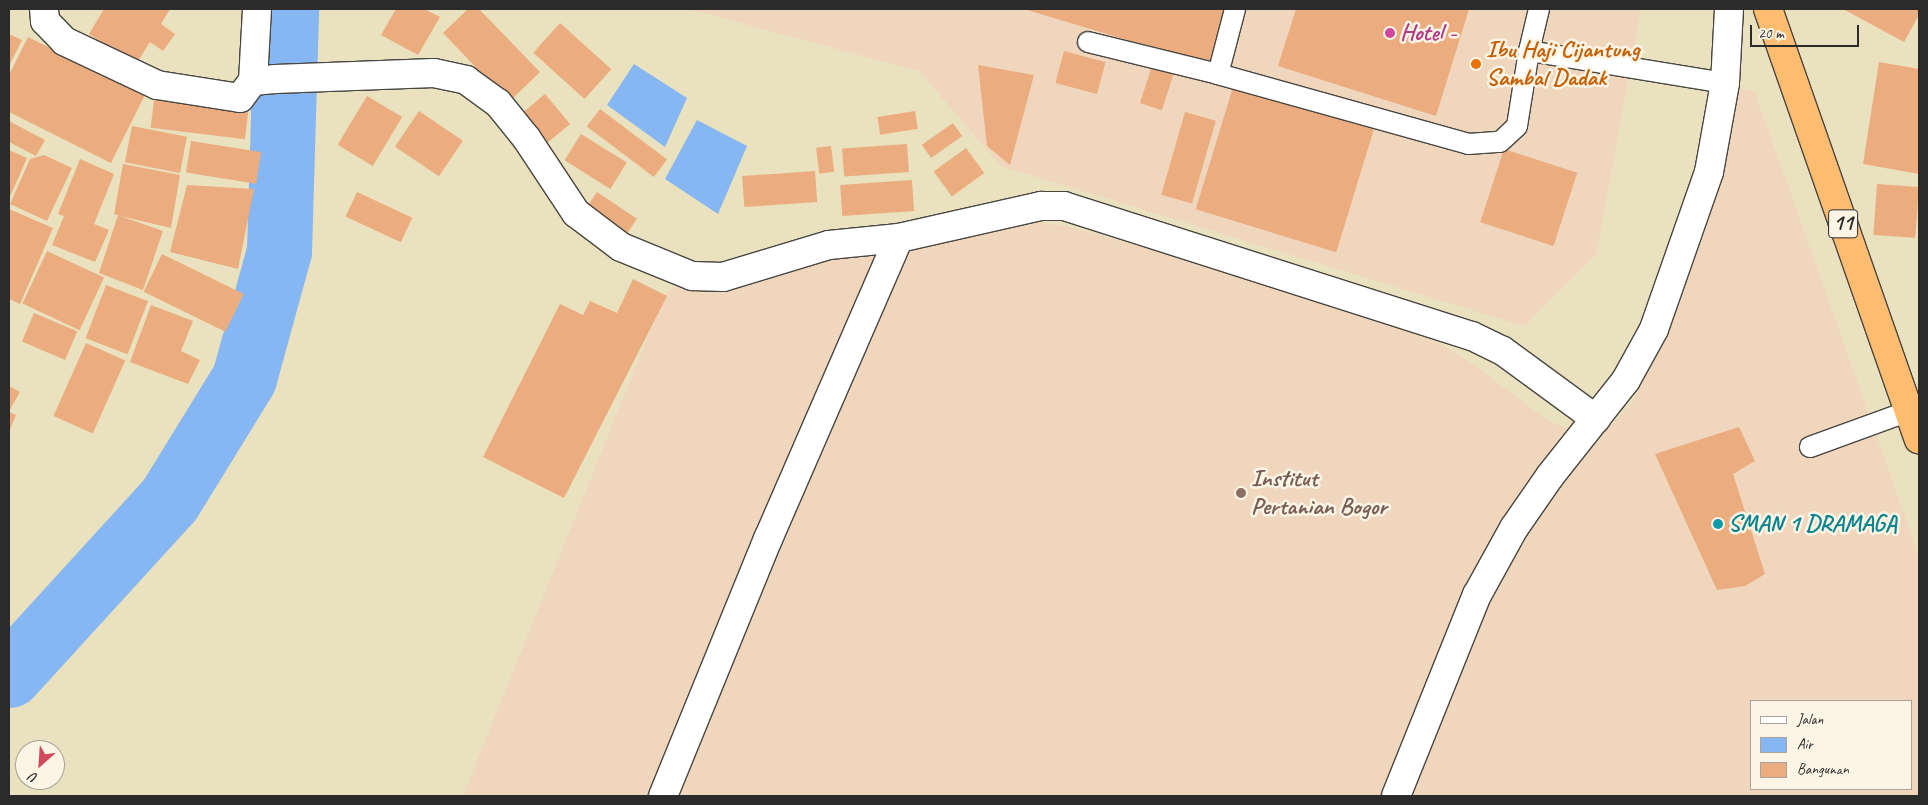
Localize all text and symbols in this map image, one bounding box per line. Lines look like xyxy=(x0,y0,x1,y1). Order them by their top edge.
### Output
scale bar xyxy=(1753,15,1862,47)
place label: Hotel - xyxy=(1400,19,1456,47)
text: 20 m xyxy=(1758,24,1784,43)
marker: Hotel - xyxy=(1384,27,1396,39)
place label: Ibu Haji Cijantung Sambal Dadak xyxy=(1486,36,1640,92)
marker: Ibu Haji Cijantung Sambal Dadak xyxy=(1470,58,1482,70)
road number: 11 xyxy=(1828,204,1858,243)
place label: Institut Pertanian Bogor xyxy=(1251,465,1387,521)
marker: Institut Pertanian Bogor xyxy=(1235,487,1247,499)
place label: SMAN 1 DRAMAGA xyxy=(1728,510,1897,538)
marker: SMAN 1 DRAMAGA xyxy=(1712,518,1724,530)
legend xyxy=(1750,700,1913,790)
text: Jalan xyxy=(1797,710,1823,729)
text: Air xyxy=(1797,735,1813,754)
north arrow xyxy=(15,740,65,790)
text: Bangunan xyxy=(1797,760,1849,779)
text: U xyxy=(27,769,40,787)

